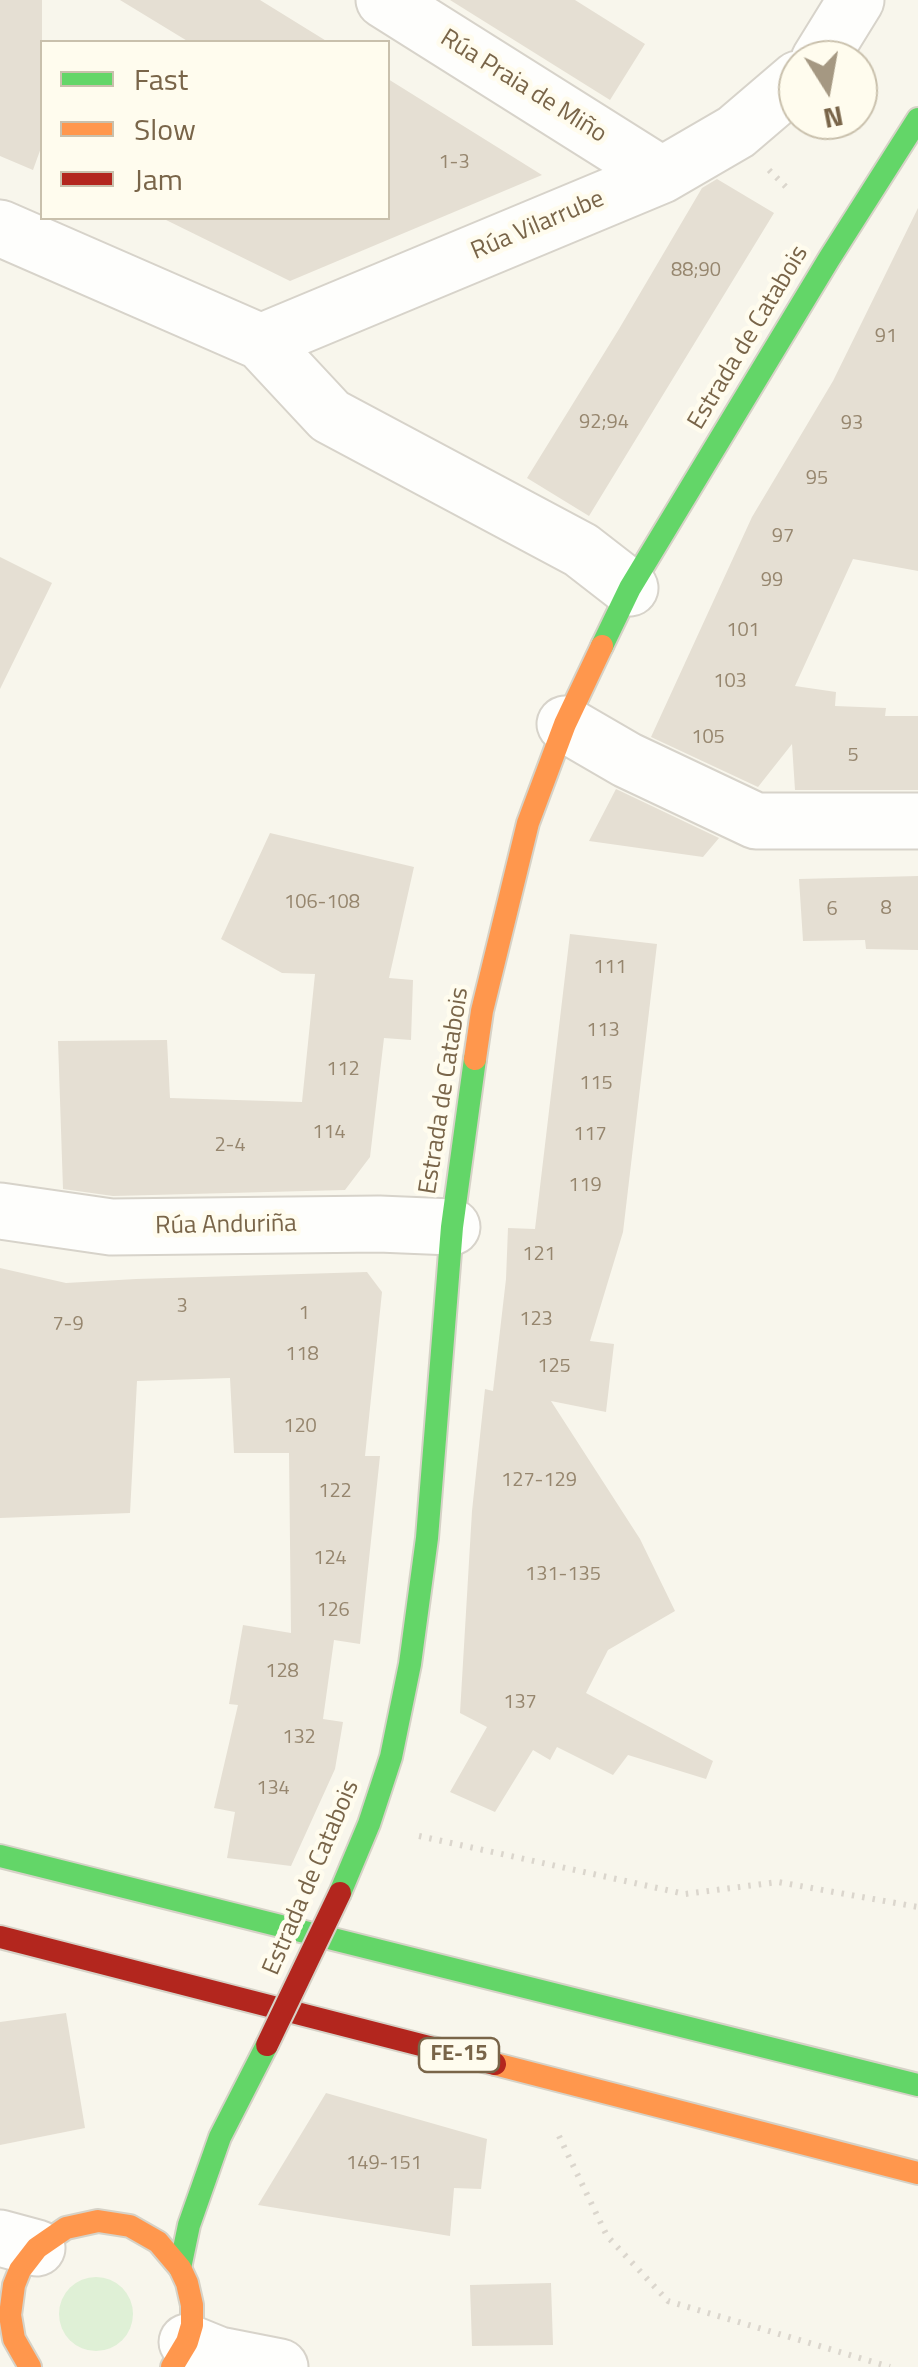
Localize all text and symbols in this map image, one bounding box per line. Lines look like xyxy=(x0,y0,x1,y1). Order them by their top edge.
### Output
street label: Rúa Praia de Miño xyxy=(434,24,612,150)
legend xyxy=(40,40,390,220)
north arrow xyxy=(778,40,878,140)
text: Fast xyxy=(134,56,188,102)
text: N xyxy=(820,95,847,141)
text: Slow xyxy=(134,106,196,152)
house number: 1-3 xyxy=(438,151,470,175)
text: Jam xyxy=(134,156,183,202)
street label: Rúa Vilarrube xyxy=(467,185,609,267)
street label: Estrada de Catabois xyxy=(682,241,816,435)
house number: 88;90 xyxy=(671,259,721,283)
house number: 91 xyxy=(875,325,897,349)
house number: 92;94 xyxy=(579,411,629,435)
house number: 93 xyxy=(841,412,863,436)
house number: 95 xyxy=(806,467,828,491)
house number: 97 xyxy=(772,525,794,549)
house number: 99 xyxy=(761,569,783,593)
house number: 101 xyxy=(726,619,760,643)
house number: 103 xyxy=(713,670,747,694)
house number: 105 xyxy=(691,726,725,750)
house number: 5 xyxy=(847,744,859,768)
house number: 106-108 xyxy=(284,891,360,915)
house number: 8 xyxy=(880,897,892,921)
house number: 6 xyxy=(826,898,838,922)
house number: 111 xyxy=(593,956,627,980)
street label: Estrada de Catabois xyxy=(414,986,476,1196)
house number: 113 xyxy=(586,1019,620,1043)
house number: 112 xyxy=(326,1058,360,1082)
house number: 115 xyxy=(579,1072,613,1096)
house number: 114 xyxy=(312,1121,346,1145)
house number: 117 xyxy=(573,1123,607,1147)
house number: 2-4 xyxy=(214,1134,246,1158)
house number: 119 xyxy=(568,1174,602,1198)
street label: Rúa Anduriña xyxy=(155,1210,297,1242)
house number: 121 xyxy=(522,1243,556,1267)
house number: 3 xyxy=(176,1295,188,1319)
house number: 1 xyxy=(298,1302,310,1326)
house number: 123 xyxy=(519,1308,553,1332)
house number: 7-9 xyxy=(52,1313,84,1337)
house number: 118 xyxy=(285,1343,319,1367)
house number: 125 xyxy=(537,1355,571,1379)
house number: 120 xyxy=(283,1415,317,1439)
house number: 127-129 xyxy=(501,1469,577,1493)
house number: 122 xyxy=(318,1480,352,1504)
house number: 124 xyxy=(313,1547,347,1571)
house number: 131-135 xyxy=(525,1563,601,1587)
house number: 126 xyxy=(316,1599,350,1623)
house number: 128 xyxy=(265,1660,299,1684)
house number: 137 xyxy=(503,1691,537,1715)
house number: 132 xyxy=(282,1726,316,1750)
street label: Estrada de Catabois xyxy=(257,1776,367,1980)
house number: 134 xyxy=(256,1777,290,1801)
road number: FE-15 xyxy=(419,2038,499,2072)
house number: 149-151 xyxy=(346,2152,422,2176)

